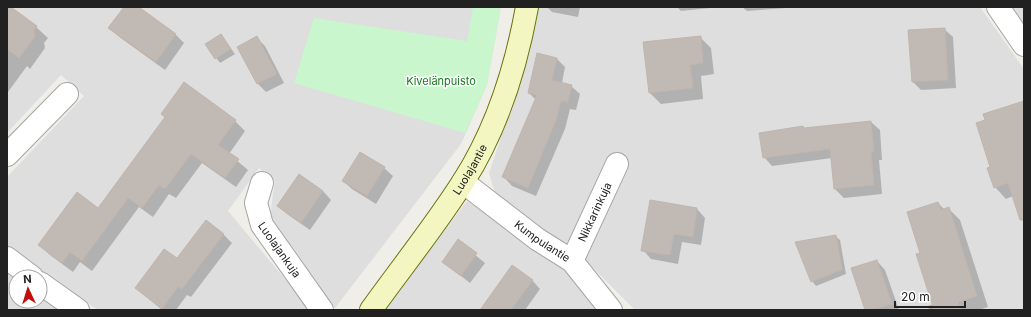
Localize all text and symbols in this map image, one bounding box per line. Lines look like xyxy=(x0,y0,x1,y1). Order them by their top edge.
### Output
park label: Kivelänpuisto xyxy=(406,74,476,88)
street label: Luolajantie xyxy=(450,142,490,197)
street label: Nikkarinkuja xyxy=(575,180,615,244)
street label: Kumpulantie xyxy=(512,217,573,265)
street label: Luolajankuja xyxy=(255,219,304,280)
north arrow xyxy=(8,269,48,309)
text: N xyxy=(23,272,32,286)
scale bar xyxy=(895,283,965,309)
text: 20 m xyxy=(901,289,930,304)

